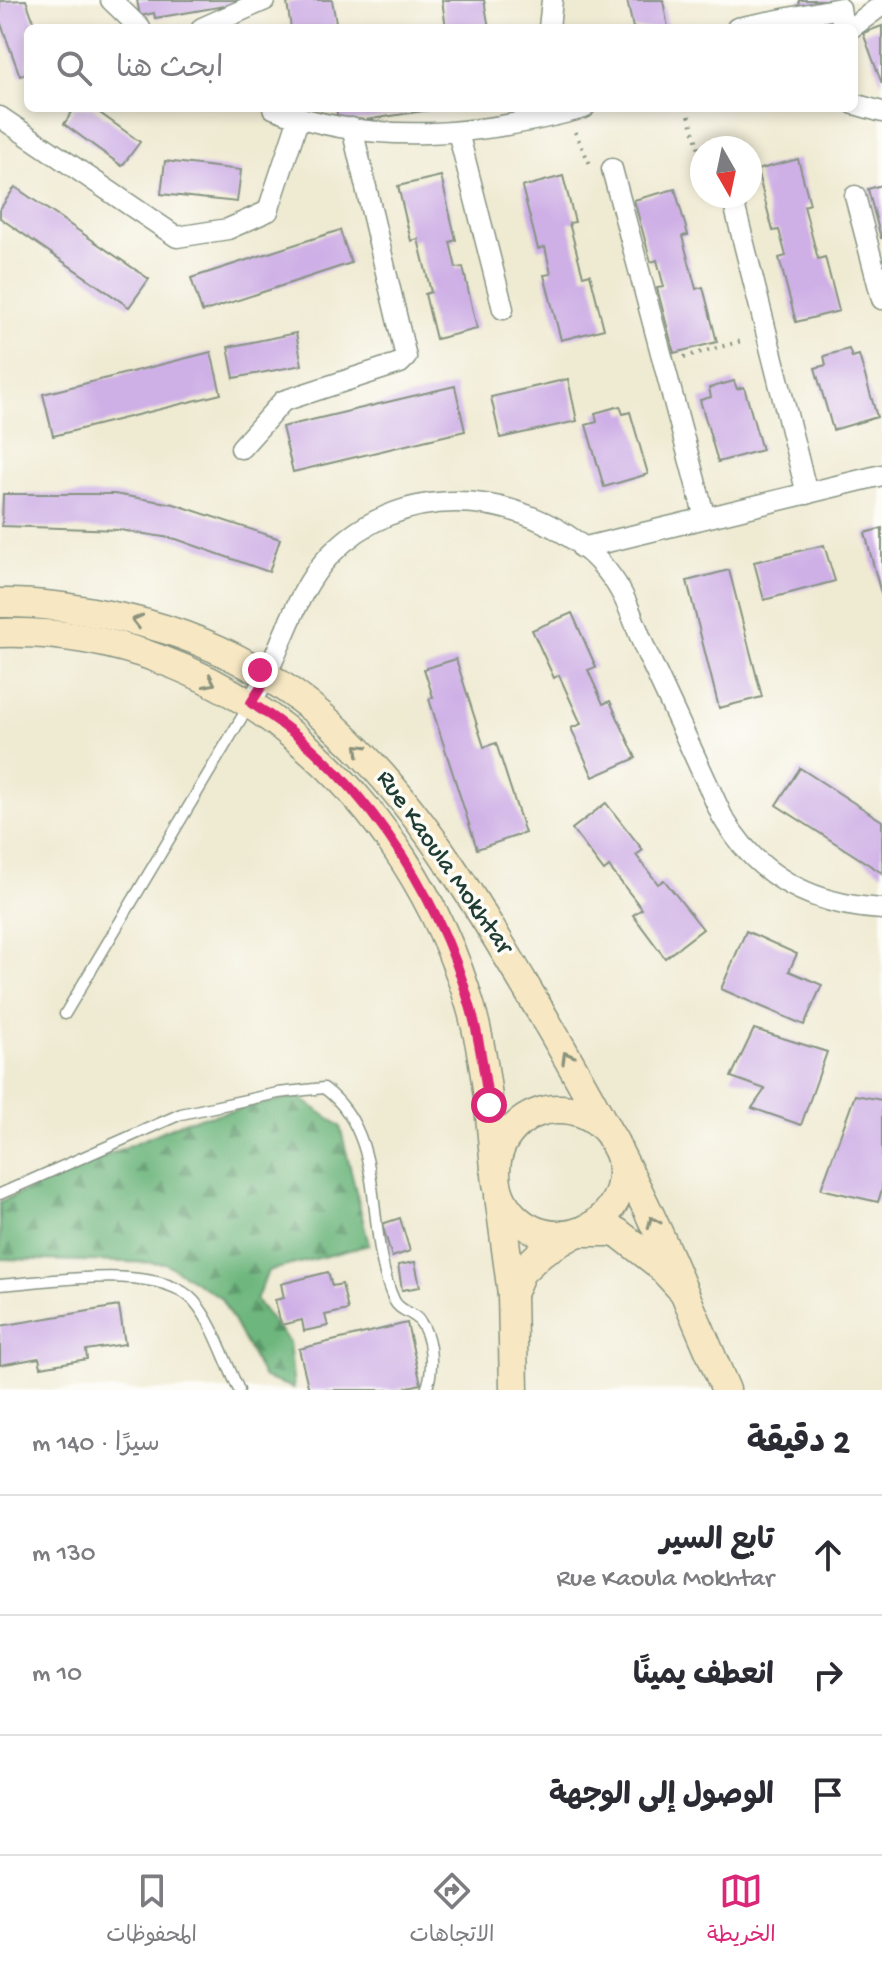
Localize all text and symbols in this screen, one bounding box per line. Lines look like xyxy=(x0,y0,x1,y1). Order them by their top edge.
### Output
search box xyxy=(24,24,858,112)
icon: search xyxy=(52,46,96,90)
text: ابحث هنا xyxy=(116,53,223,88)
north arrow xyxy=(690,136,762,208)
one-way arrow xyxy=(131,614,145,631)
route end xyxy=(242,652,278,688)
one-way arrow xyxy=(202,672,217,688)
one-way arrow xyxy=(355,744,369,758)
street label: Rue Kaoula Mokhtar xyxy=(368,765,520,963)
one-way arrow xyxy=(561,1051,577,1065)
route start xyxy=(471,1087,507,1123)
one-way arrow xyxy=(647,1215,663,1230)
text: 2 دقيقة xyxy=(747,1425,850,1465)
text: سيرًا · 140 m xyxy=(32,1430,160,1461)
text: تابع السير xyxy=(660,1525,774,1560)
icon: ahead xyxy=(806,1533,850,1577)
text: 130 m xyxy=(32,1540,95,1571)
text: Rue Kaoula Mokhtar xyxy=(556,1565,774,1596)
icon: right xyxy=(806,1653,850,1697)
text: 10 m xyxy=(32,1660,82,1691)
text: انعطف يمينًا xyxy=(633,1660,774,1695)
icon: arrive xyxy=(806,1773,850,1817)
text: الوصول إلى الوجهة xyxy=(549,1780,774,1815)
tab: المحفوظات xyxy=(106,1869,197,1953)
tab: الاتجاهات xyxy=(410,1869,494,1953)
tab: الخريطة xyxy=(707,1869,776,1953)

